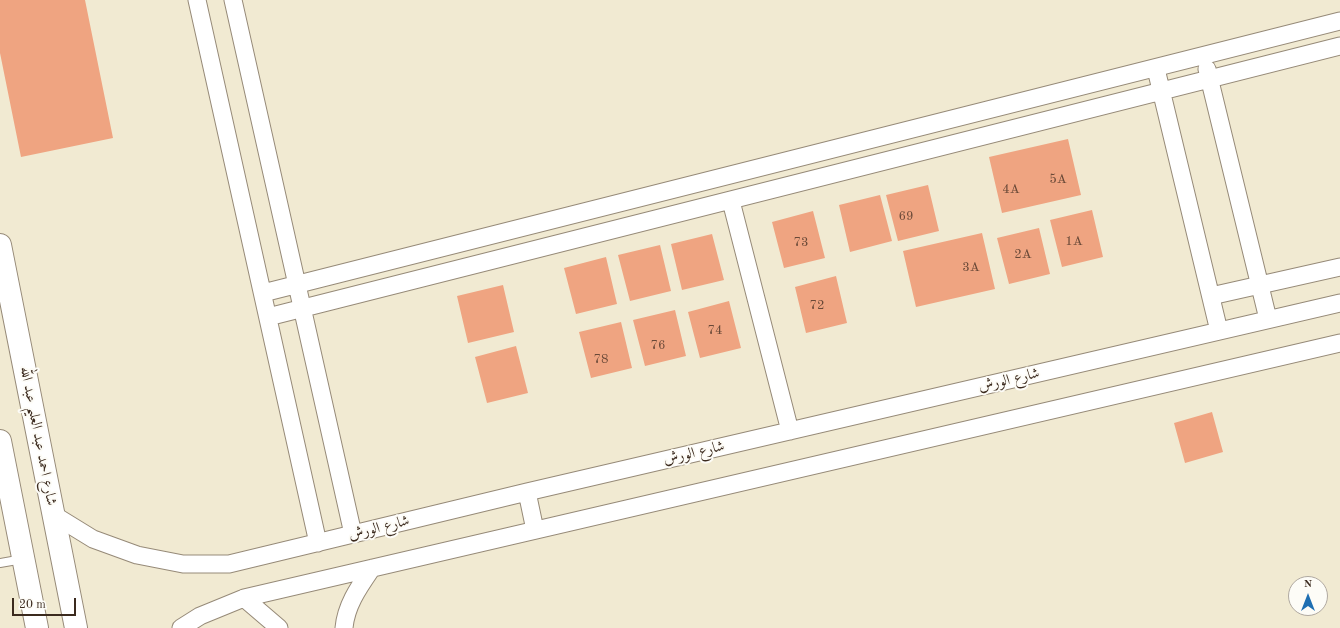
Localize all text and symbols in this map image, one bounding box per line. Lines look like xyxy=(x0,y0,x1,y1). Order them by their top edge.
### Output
house number: 5A xyxy=(1049,172,1067,188)
house number: 4A xyxy=(1002,182,1020,198)
house number: 69 xyxy=(898,209,914,225)
house number: 1A xyxy=(1065,234,1083,250)
house number: 73 xyxy=(793,235,809,251)
house number: 2A xyxy=(1014,247,1032,263)
house number: 3A xyxy=(962,260,980,276)
house number: 72 xyxy=(809,298,825,314)
house number: 74 xyxy=(707,323,723,339)
house number: 76 xyxy=(650,338,666,354)
house number: 78 xyxy=(593,352,609,368)
street label: شارع الورش xyxy=(977,364,1041,396)
street label: شارع احمد عبد العليم عبد الله xyxy=(16,365,60,507)
street label: شارع الورش xyxy=(662,437,726,469)
street label: شارع الورش xyxy=(347,512,411,544)
north arrow xyxy=(1288,576,1328,616)
text: N xyxy=(1304,579,1312,590)
scale bar xyxy=(14,590,78,616)
text: 20 m xyxy=(19,599,46,611)

